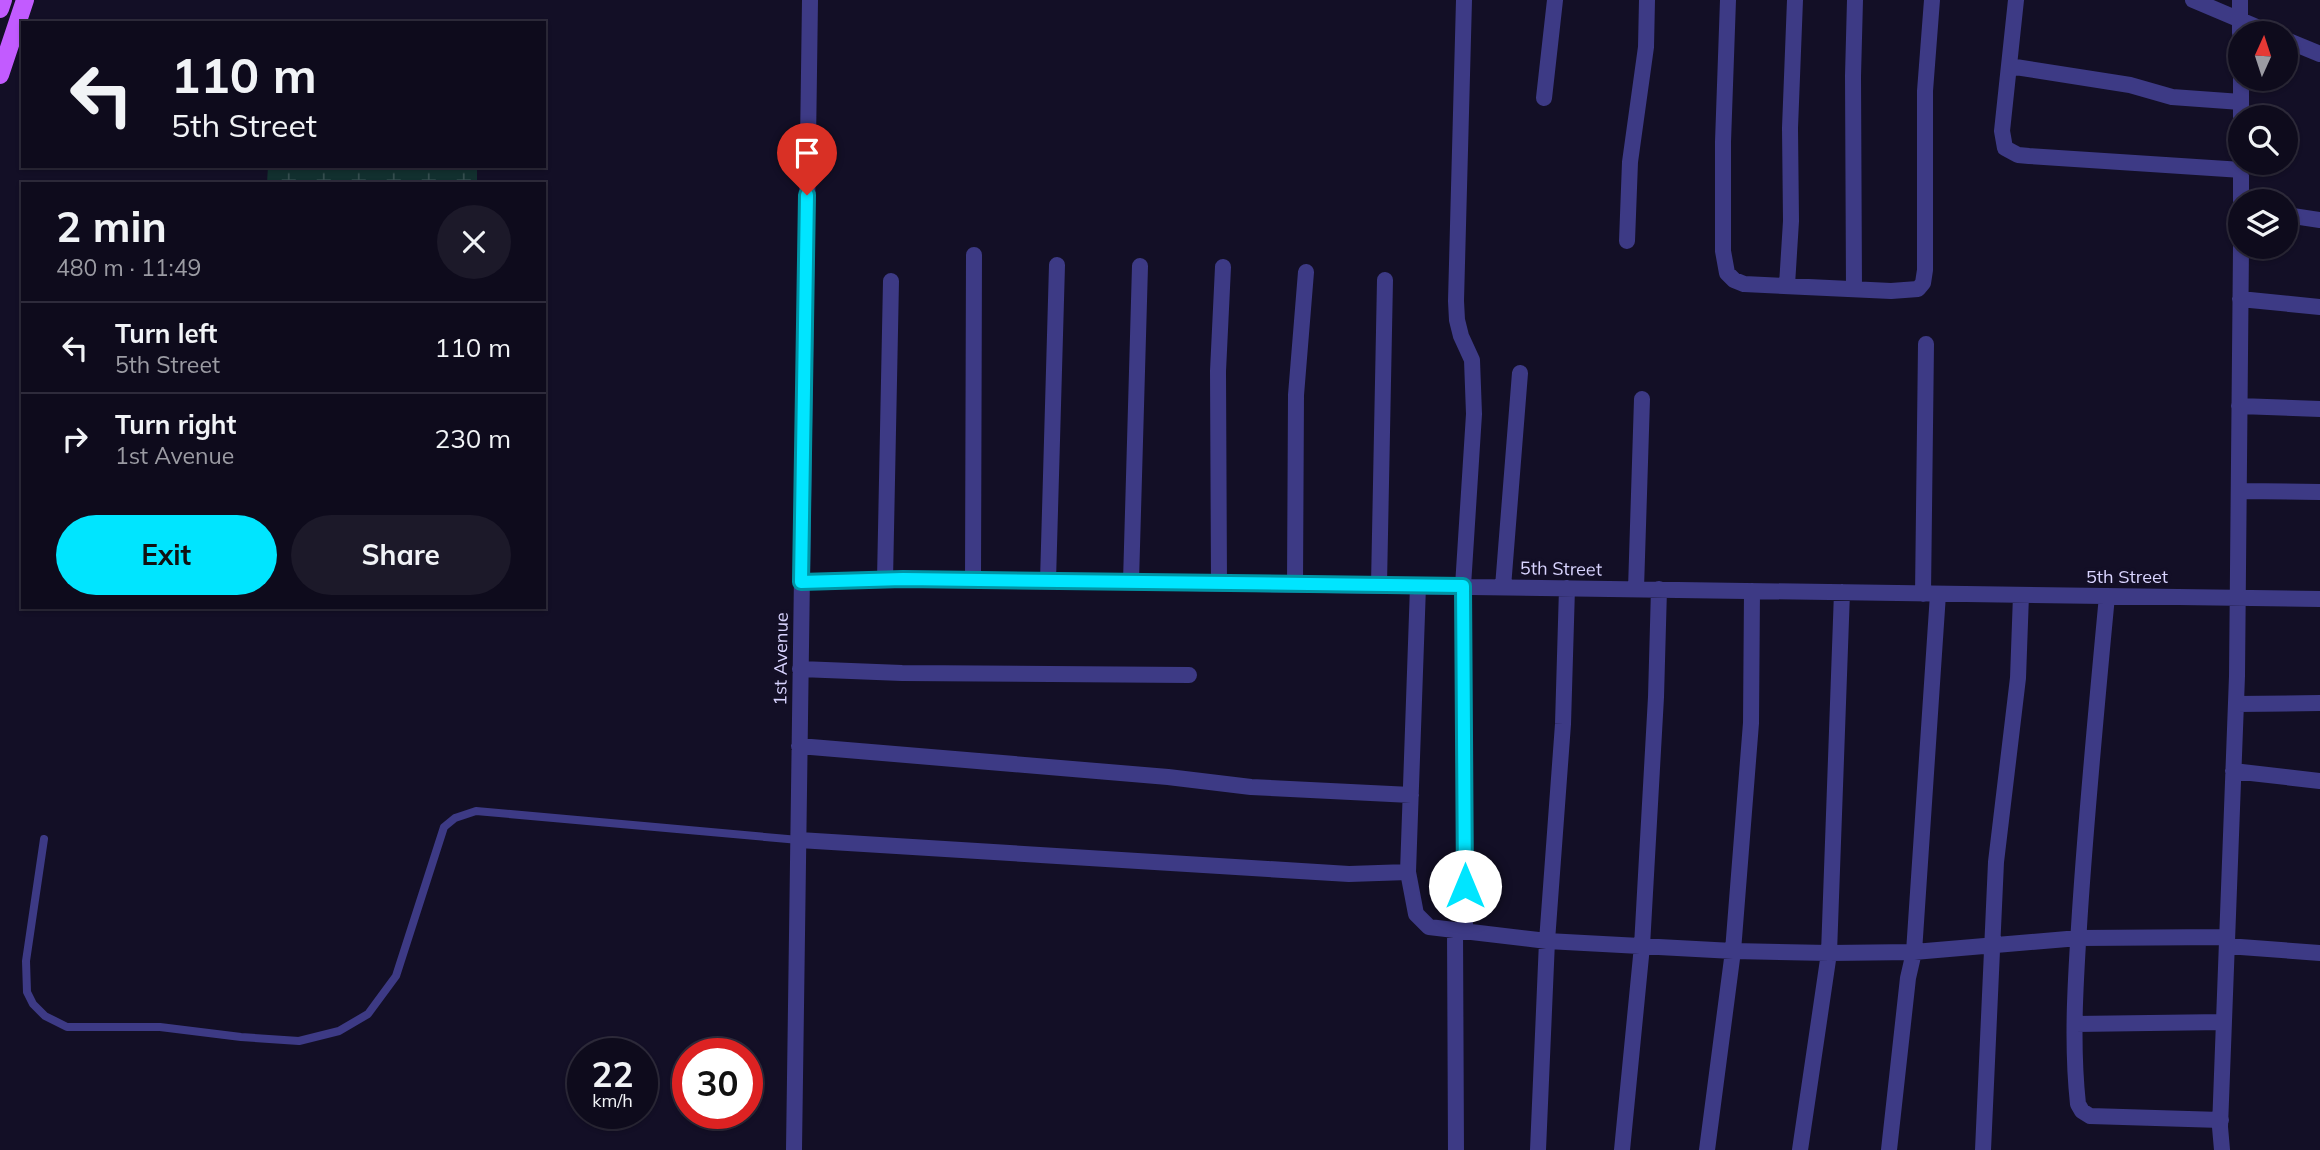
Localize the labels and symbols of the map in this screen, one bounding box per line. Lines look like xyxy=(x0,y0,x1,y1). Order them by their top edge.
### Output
north arrow xyxy=(2228,21,2298,91)
pin xyxy=(777,123,837,195)
street label: 5th Street xyxy=(1520,556,1602,581)
street label: 5th Street xyxy=(2086,565,2168,588)
street label: 1st Avenue xyxy=(768,612,793,706)
position arrow xyxy=(1428,849,1502,923)
speed limit sign: 30 xyxy=(672,1038,763,1129)

